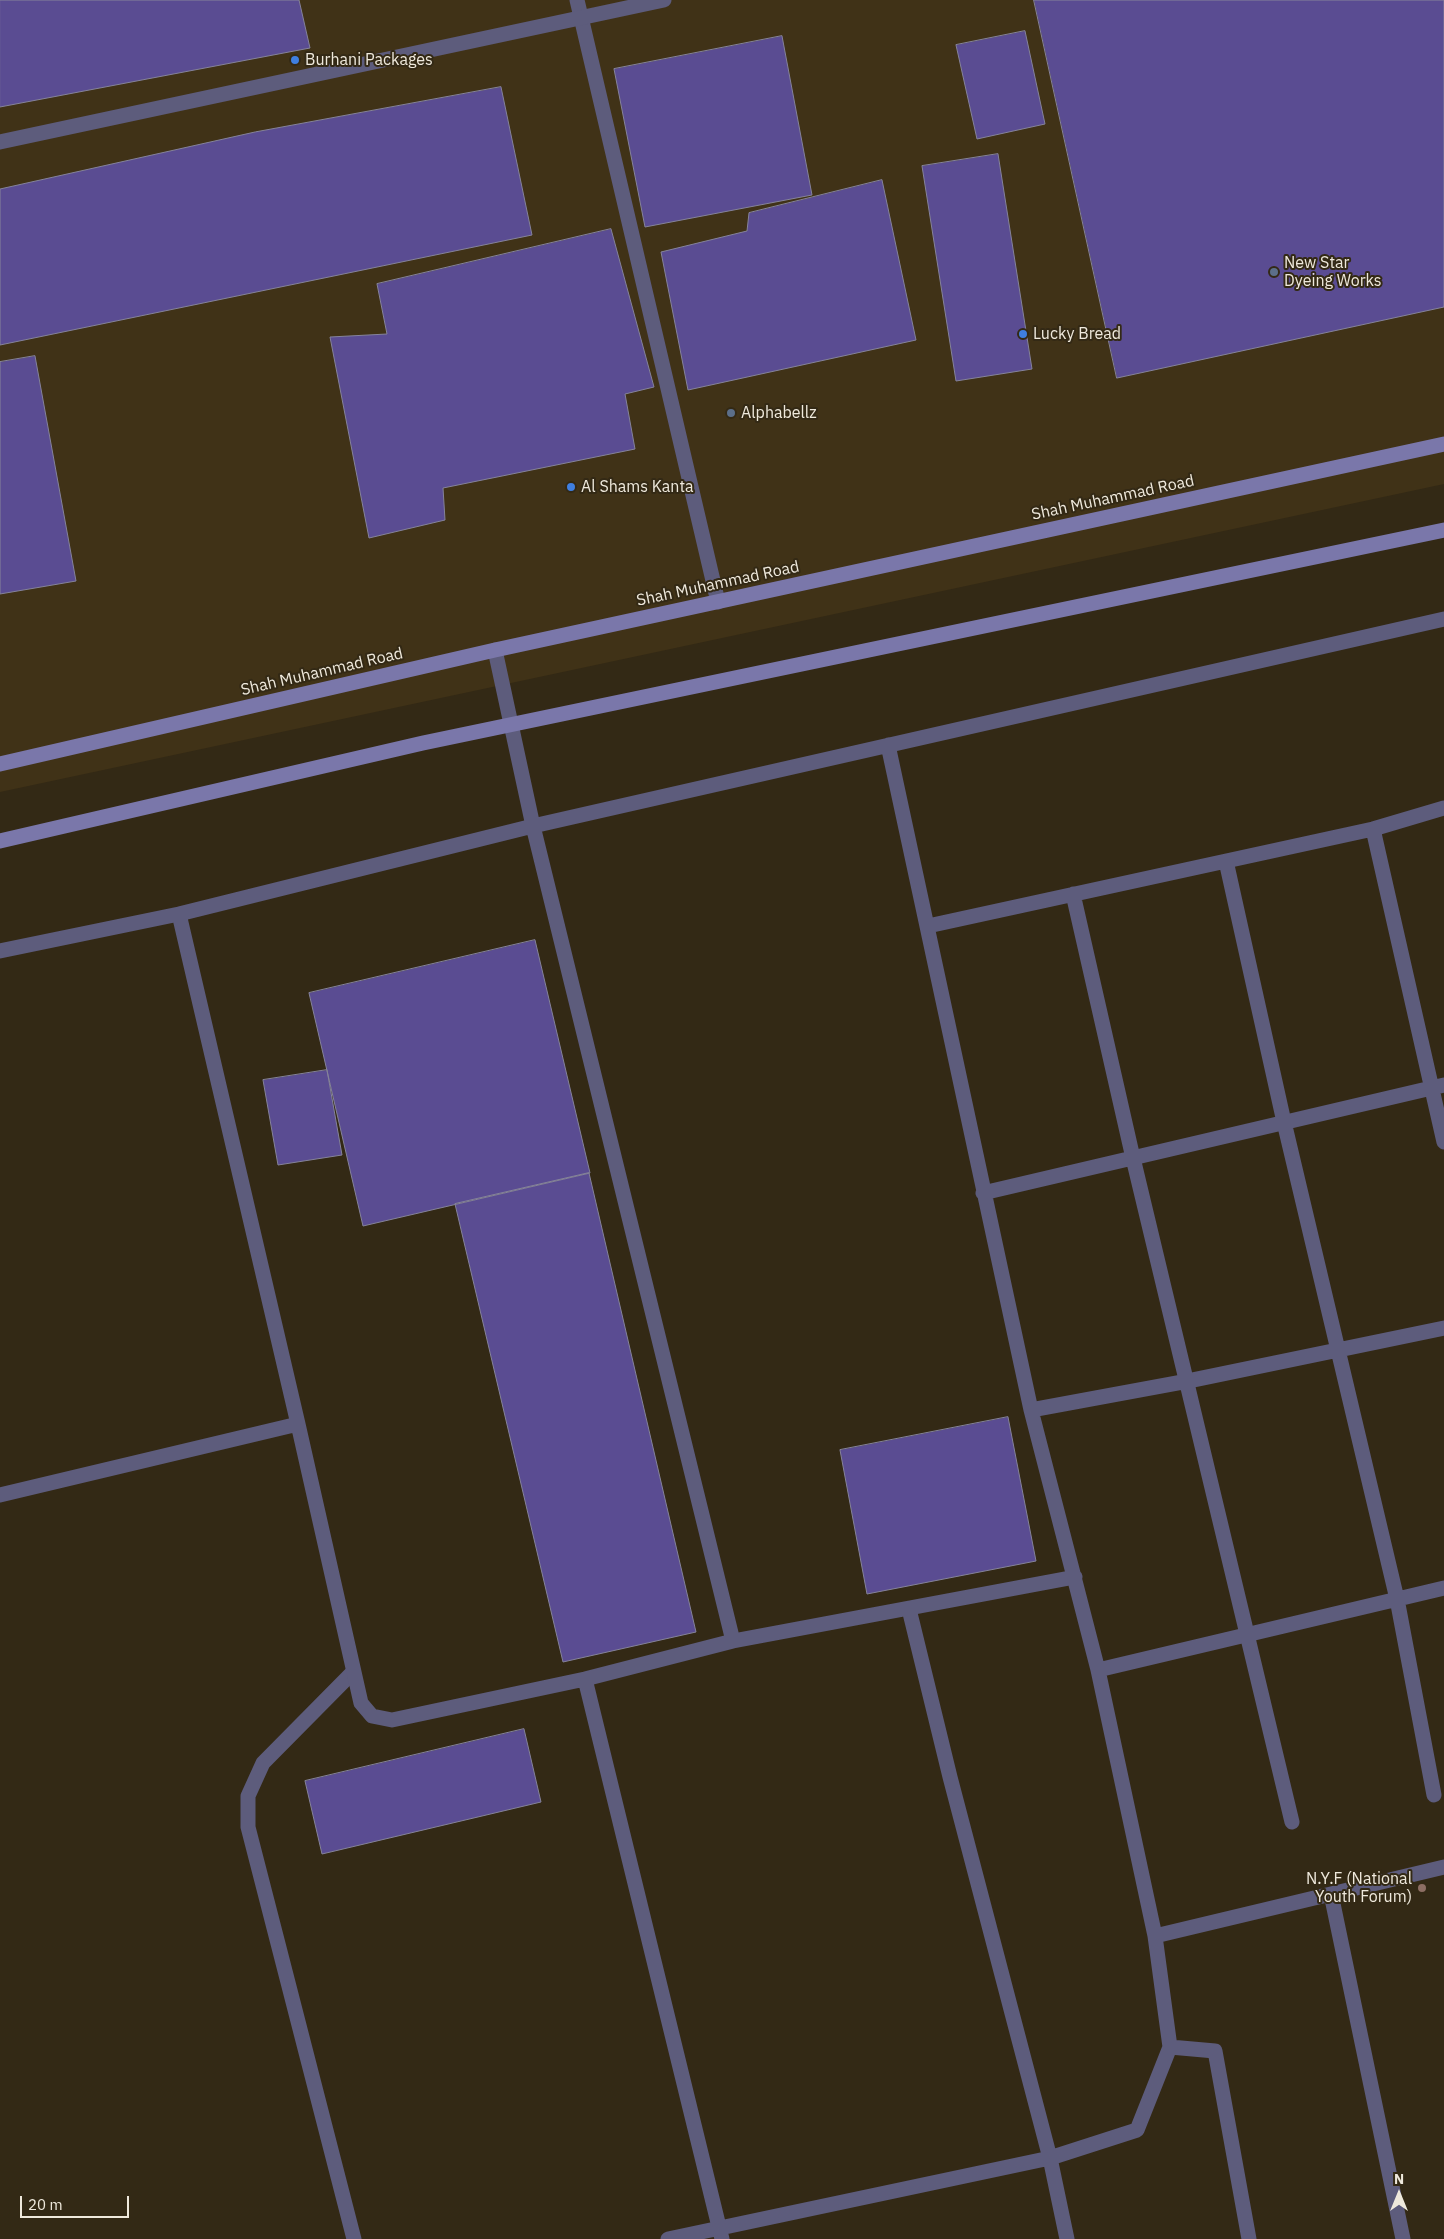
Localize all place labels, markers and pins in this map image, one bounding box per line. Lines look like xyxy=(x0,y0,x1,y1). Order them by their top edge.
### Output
place label: Burhani Packages xyxy=(305,50,433,70)
marker: Burhani Packages xyxy=(289,54,301,66)
place label: New Star Dyeing Works xyxy=(1284,253,1382,291)
marker: New Star Dyeing Works xyxy=(1268,266,1280,278)
place label: Lucky Bread xyxy=(1033,324,1121,344)
marker: Lucky Bread xyxy=(1017,328,1029,340)
place label: Alphabellz xyxy=(741,403,817,423)
marker: Alphabellz xyxy=(725,407,737,419)
place label: Al Shams Kanta xyxy=(581,477,694,497)
marker: Al Shams Kanta xyxy=(565,481,577,493)
place label: N.Y.F (National Youth Forum) xyxy=(1306,1869,1412,1907)
marker: N.Y.F (National Youth Forum) xyxy=(1416,1882,1428,1894)

